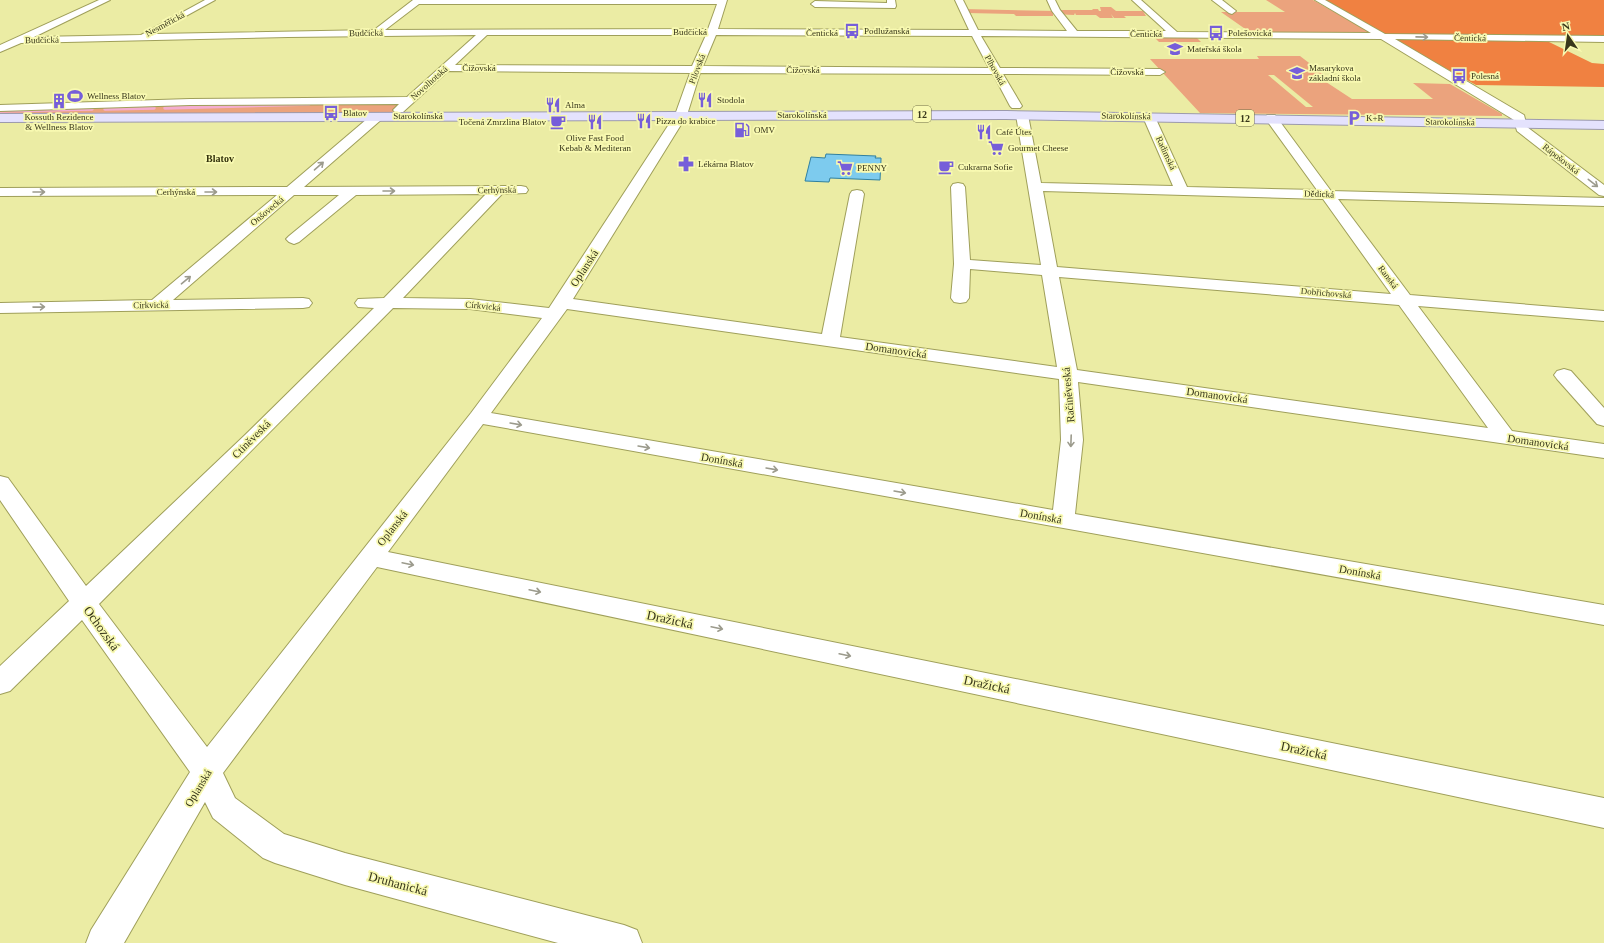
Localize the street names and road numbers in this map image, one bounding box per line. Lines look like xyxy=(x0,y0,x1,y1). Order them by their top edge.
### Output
street label: Nesměřická xyxy=(144,9,186,39)
street label: Budčická xyxy=(673,27,707,37)
street label: Budčická xyxy=(349,28,383,38)
street label: Čentická xyxy=(806,28,838,38)
street label: Čentická xyxy=(1130,29,1162,39)
street label: Čentická xyxy=(1454,33,1486,43)
street label: Budčická xyxy=(25,35,59,45)
street label: Pilovská xyxy=(687,53,707,85)
street label: Plhovská xyxy=(983,53,1007,87)
street label: Čížovská xyxy=(462,63,496,73)
street label: Novolhotská xyxy=(409,64,449,102)
street label: Čížovská xyxy=(786,65,820,75)
street label: Čížovská xyxy=(1110,67,1144,77)
road number: 12 xyxy=(913,106,931,122)
street label: Starokolínská xyxy=(777,110,827,120)
road number: 12 xyxy=(1236,110,1254,126)
street label: Starokolínská xyxy=(393,111,443,121)
street label: Starokolínská xyxy=(1101,111,1151,121)
street label: Starokolínská xyxy=(1425,117,1475,127)
street label: Radimská xyxy=(1154,135,1178,171)
street label: Rápošovská xyxy=(1541,142,1581,176)
street label: Cerhýnská xyxy=(478,185,516,195)
street label: Cerhýnská xyxy=(157,187,195,197)
street label: Dědická xyxy=(1304,188,1334,200)
street label: Onšovecká xyxy=(248,194,286,228)
street label: Oplanská xyxy=(568,247,600,289)
street label: Ranská xyxy=(1376,263,1400,291)
street label: Dobřichovská xyxy=(1300,286,1352,300)
street label: Církvická xyxy=(465,299,501,313)
street label: Církvická xyxy=(133,300,169,310)
street label: Domanovická xyxy=(865,340,928,360)
street label: Račiněveská xyxy=(1060,367,1076,423)
street label: Domanovická xyxy=(1186,385,1249,405)
street label: Ctiněveská xyxy=(229,417,273,461)
street label: Domanovická xyxy=(1507,432,1570,452)
street label: Donínská xyxy=(700,450,744,470)
street label: Donínská xyxy=(1019,506,1063,526)
street label: Oplanská xyxy=(374,508,410,548)
street label: Donínská xyxy=(1338,562,1382,582)
street label: Ochozská xyxy=(80,603,123,654)
street label: Dražická xyxy=(645,607,695,632)
street label: Dražická xyxy=(962,672,1012,697)
street label: Dražická xyxy=(1279,738,1329,763)
street label: Oplanská xyxy=(182,767,214,809)
street label: Druhanická xyxy=(367,868,429,899)

